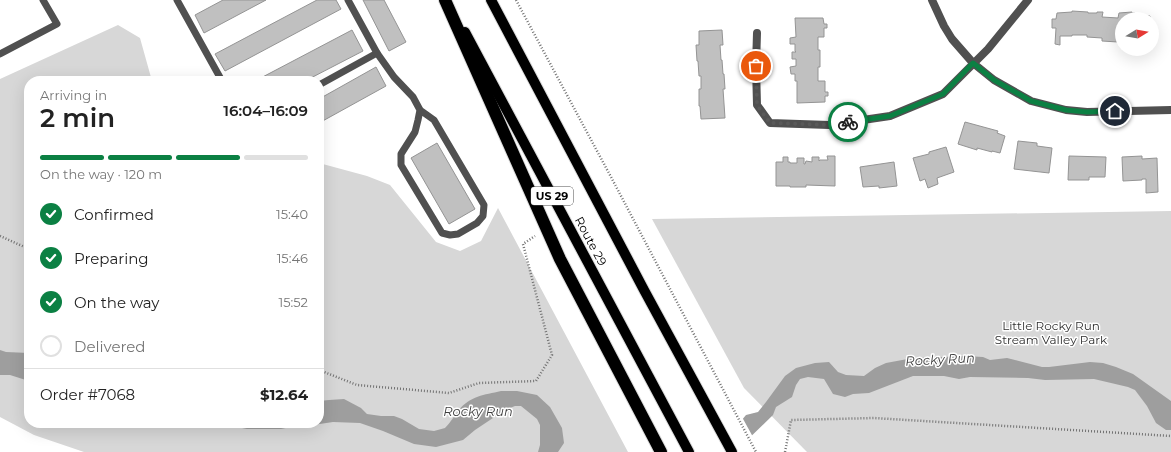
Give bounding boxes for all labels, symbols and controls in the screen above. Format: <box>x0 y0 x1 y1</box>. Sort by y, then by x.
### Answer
north arrow <box>1115 12 1159 56</box>
map controls <box>1115 12 1159 56</box>
pin <box>739 49 773 83</box>
icon: bag <box>745 55 767 77</box>
text: Arriving in <box>40 87 107 103</box>
pin <box>1098 94 1132 128</box>
icon: home <box>1104 100 1126 122</box>
text: 16:04–16:09 <box>223 101 308 120</box>
text: 2 min <box>40 102 115 134</box>
courier <box>828 102 868 142</box>
icon: bike <box>837 111 859 133</box>
text: On the way · 120 m <box>40 166 162 182</box>
road number: US 29 <box>531 187 573 205</box>
icon: check <box>40 203 62 225</box>
text: Confirmed <box>74 205 154 224</box>
text: 15:40 <box>276 206 308 222</box>
street label: Route 29 <box>572 214 610 268</box>
icon: check <box>40 247 62 269</box>
text: Preparing <box>74 249 149 268</box>
text: 15:46 <box>277 250 308 266</box>
icon: check <box>40 291 62 313</box>
text: On the way <box>74 293 159 312</box>
text: 15:52 <box>279 294 308 310</box>
park label: Little Rocky Run Stream Valley Park <box>995 318 1108 347</box>
text: Delivered <box>74 337 146 356</box>
water label: Rocky Run <box>905 349 975 369</box>
text: Order #7068 <box>40 385 135 404</box>
text: $12.64 <box>260 385 308 404</box>
water label: Rocky Run <box>443 403 513 419</box>

